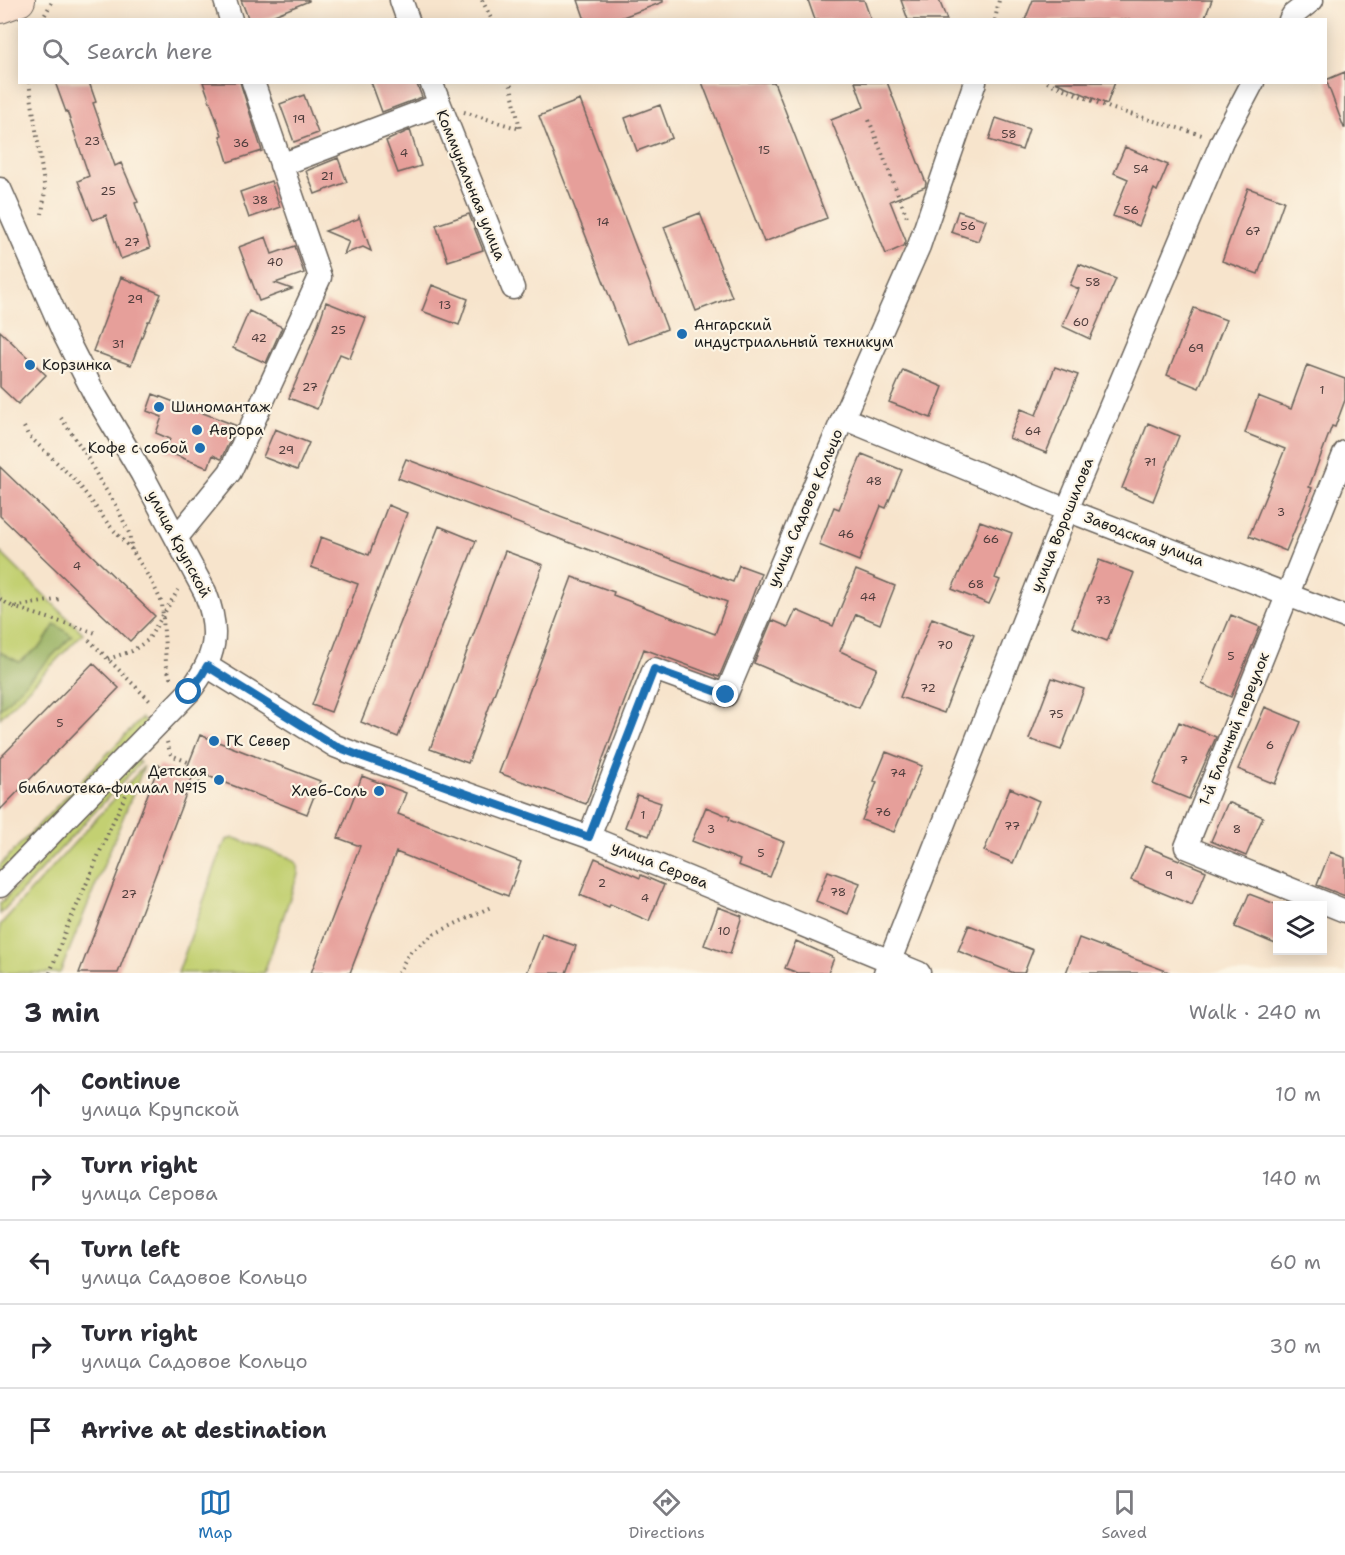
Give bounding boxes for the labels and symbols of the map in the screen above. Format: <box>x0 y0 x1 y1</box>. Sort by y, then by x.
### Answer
street label: Коммунальная улица <box>432 107 511 264</box>
house number: 19 <box>293 111 305 127</box>
house number: 58 <box>1001 126 1017 142</box>
house number: 23 <box>84 133 100 149</box>
house number: 36 <box>233 135 249 151</box>
house number: 15 <box>758 142 770 158</box>
house number: 4 <box>400 145 408 161</box>
house number: 54 <box>1133 161 1149 177</box>
house number: 21 <box>321 168 333 184</box>
house number: 25 <box>100 183 116 199</box>
house number: 38 <box>252 192 268 208</box>
house number: 56 <box>1123 202 1139 218</box>
house number: 14 <box>597 214 609 230</box>
house number: 56 <box>960 218 976 234</box>
house number: 67 <box>1245 223 1261 239</box>
house number: 27 <box>124 234 140 250</box>
house number: 40 <box>267 254 283 270</box>
house number: 58 <box>1085 274 1101 290</box>
house number: 29 <box>127 291 143 307</box>
house number: 13 <box>439 297 451 313</box>
house number: 60 <box>1073 314 1089 330</box>
place label: Ангарский индустриальный техникум <box>694 315 894 352</box>
house number: 25 <box>330 322 346 338</box>
marker: Ангарский индустриальный техникум <box>675 327 689 341</box>
house number: 42 <box>251 330 267 346</box>
house number: 31 <box>112 336 124 352</box>
house number: 69 <box>1188 340 1204 356</box>
place label: Корзинка <box>42 355 112 375</box>
marker: Корзинка <box>23 358 37 372</box>
house number: 27 <box>302 379 318 395</box>
house number: 1 <box>1319 382 1325 398</box>
place label: Шиномантаж <box>171 397 271 417</box>
marker: Шиномантаж <box>152 400 166 414</box>
place label: Аврора <box>209 420 264 440</box>
marker: Аврора <box>190 423 204 437</box>
house number: 64 <box>1025 423 1041 439</box>
street label: улица Садовое Кольцо <box>763 426 847 590</box>
place label: Кофе с собой <box>88 438 188 458</box>
marker: Кофе с собой <box>193 441 207 455</box>
house number: 29 <box>278 442 294 458</box>
street label: улица Ворошилова <box>1026 454 1098 595</box>
house number: 71 <box>1144 454 1156 470</box>
house number: 48 <box>866 473 882 489</box>
street label: улица Крупской <box>142 487 216 601</box>
house number: 3 <box>1277 504 1285 520</box>
street label: Заводская улица <box>1081 507 1208 571</box>
house number: 46 <box>838 526 854 542</box>
house number: 66 <box>983 531 999 547</box>
house number: 4 <box>73 558 81 574</box>
house number: 68 <box>968 576 984 592</box>
house number: 44 <box>860 589 876 605</box>
house number: 73 <box>1095 592 1111 608</box>
house number: 70 <box>937 637 953 653</box>
house number: 5 <box>1227 648 1235 664</box>
street label: 1-й Блочный переулок <box>1194 649 1274 809</box>
route start <box>175 678 201 704</box>
house number: 72 <box>920 680 936 696</box>
route end <box>712 681 738 707</box>
house number: 75 <box>1048 706 1064 722</box>
house number: 5 <box>56 715 64 731</box>
place label: ГК Север <box>226 731 291 751</box>
marker: ГК Север <box>207 734 221 748</box>
house number: 6 <box>1266 737 1274 753</box>
house number: 7 <box>1180 752 1188 768</box>
place label: Детская библиотека-филиал №15 <box>18 761 207 798</box>
house number: 74 <box>890 765 906 781</box>
marker: Детская библиотека-филиал №15 <box>212 773 226 787</box>
place label: Хлеб-Соль <box>291 781 367 801</box>
marker: Хлеб-Соль <box>372 784 386 798</box>
house number: 76 <box>875 804 891 820</box>
house number: 1 <box>640 807 646 823</box>
house number: 77 <box>1004 818 1020 834</box>
house number: 3 <box>707 821 715 837</box>
house number: 8 <box>1233 821 1241 837</box>
street label: улица Серова <box>609 837 712 894</box>
house number: 5 <box>757 845 765 861</box>
house number: 9 <box>1165 867 1173 883</box>
house number: 2 <box>598 875 606 891</box>
house number: 78 <box>830 884 846 900</box>
house number: 27 <box>121 886 137 902</box>
house number: 4 <box>641 890 649 906</box>
house number: 10 <box>717 923 731 939</box>

